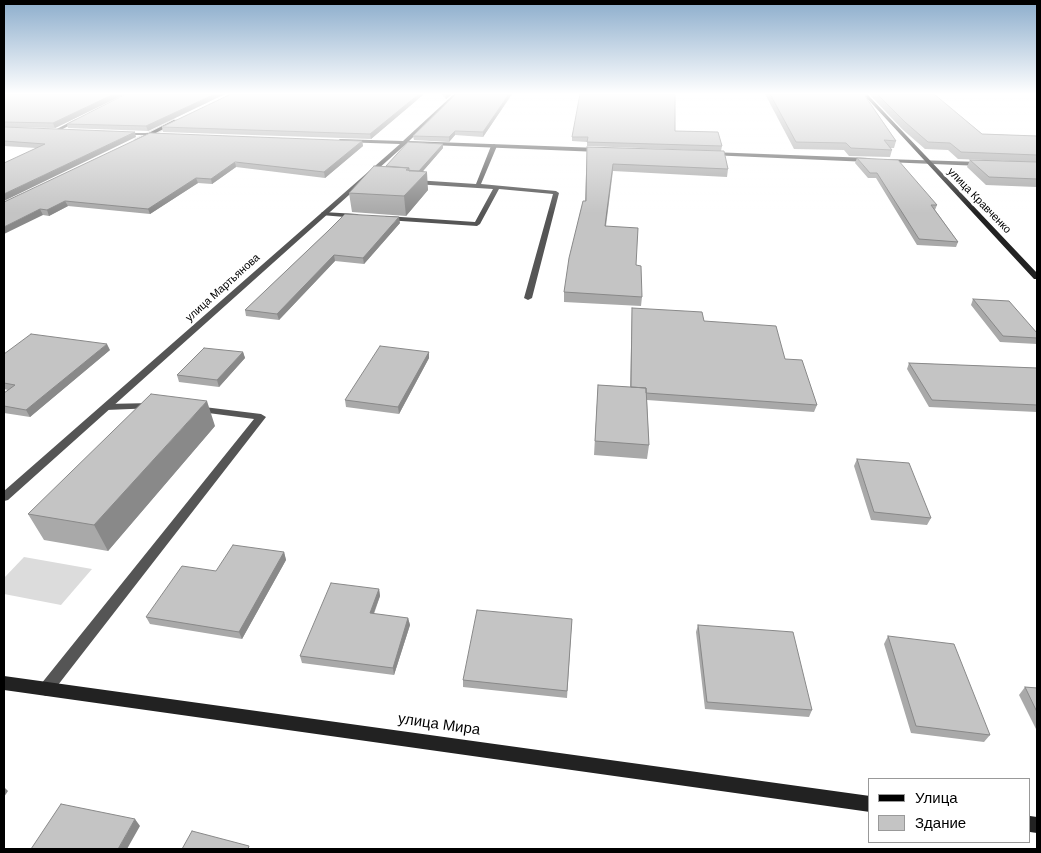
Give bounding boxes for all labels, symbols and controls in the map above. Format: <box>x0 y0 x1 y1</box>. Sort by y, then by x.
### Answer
street label: улица Кравченко <box>944 165 1014 237</box>
street label: улица Мартьянова <box>183 251 263 325</box>
street label: улица Мира <box>397 710 481 740</box>
legend <box>868 778 1031 843</box>
text: Улица <box>915 788 958 808</box>
text: Здание <box>915 813 966 833</box>

